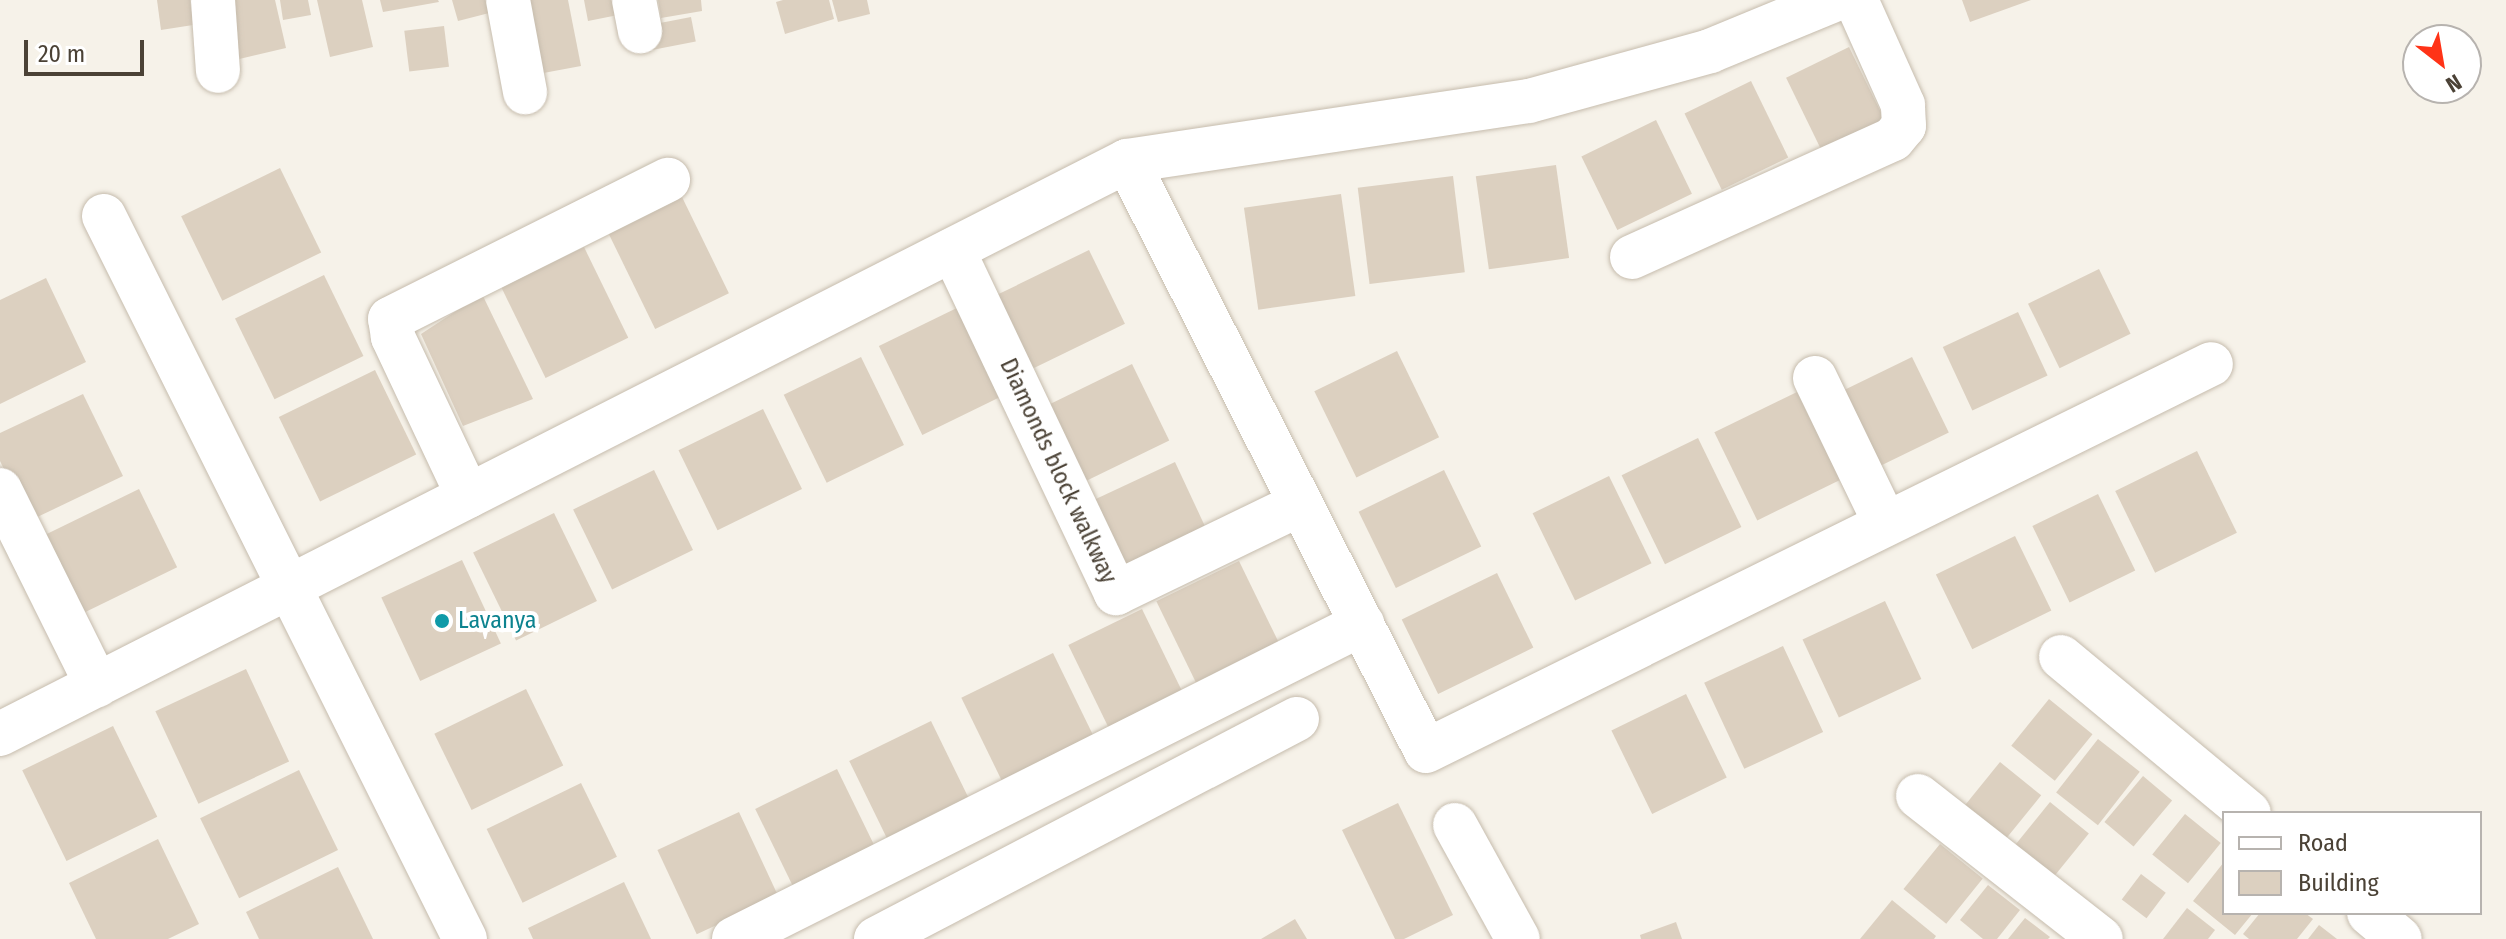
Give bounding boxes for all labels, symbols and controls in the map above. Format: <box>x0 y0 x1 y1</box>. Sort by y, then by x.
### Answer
scale bar <box>28 24 148 74</box>
north arrow <box>2402 24 2482 104</box>
text: 20 m <box>38 40 85 68</box>
text: N <box>2441 68 2466 98</box>
street label: Diamonds block walkway <box>993 354 1123 588</box>
place label: Lavanya <box>458 607 537 635</box>
marker: Lavanya <box>433 612 451 630</box>
legend <box>2222 811 2482 915</box>
text: Road <box>2298 829 2348 857</box>
text: Building <box>2298 869 2379 897</box>

